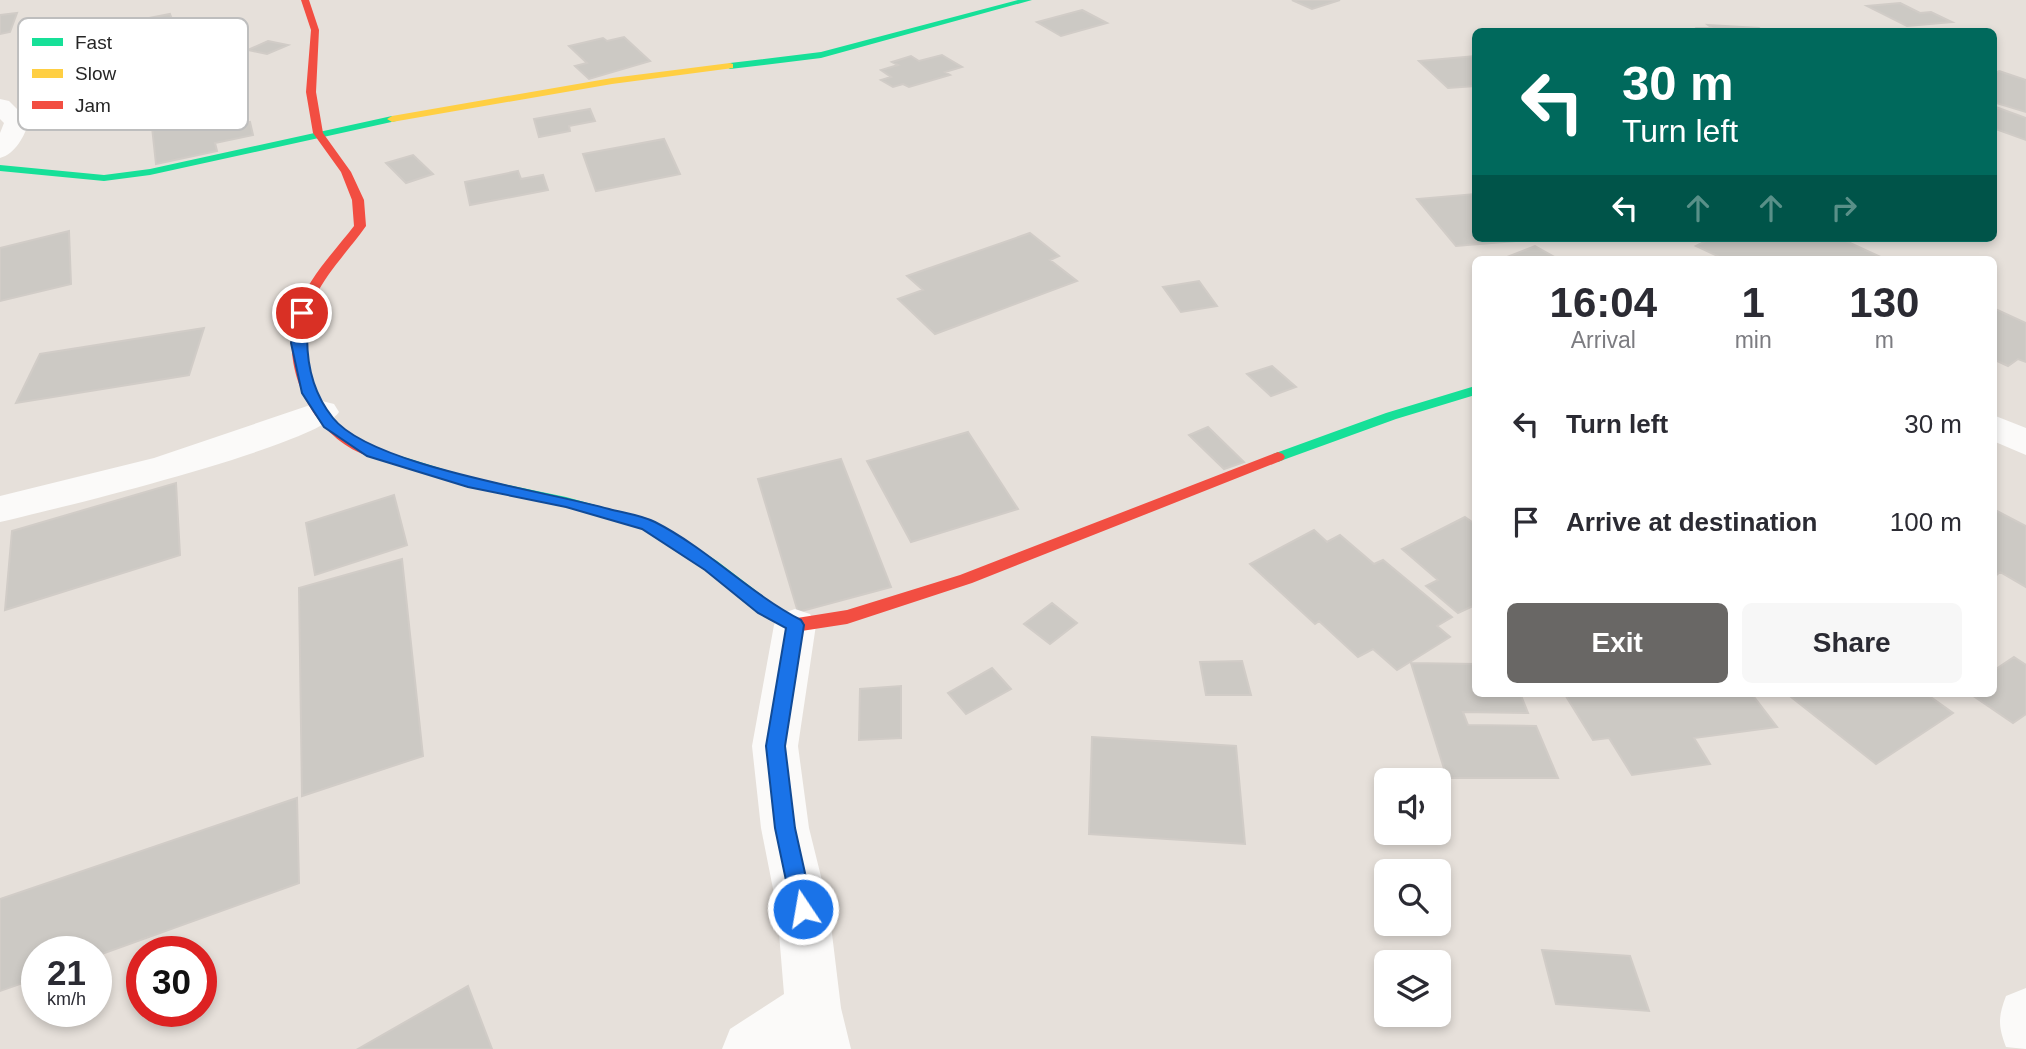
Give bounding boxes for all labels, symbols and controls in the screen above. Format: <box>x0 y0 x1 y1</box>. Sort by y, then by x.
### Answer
legend <box>18 18 248 130</box>
text: Fast <box>75 32 113 53</box>
icon: left <box>1507 56 1598 147</box>
text: 30 m <box>1622 56 1734 110</box>
text: Slow <box>75 63 116 84</box>
text: Jam <box>75 95 111 116</box>
text: Turn left <box>1622 113 1738 149</box>
icon: left <box>1606 189 1644 227</box>
icon: ahead <box>1679 189 1717 227</box>
icon: ahead <box>1752 189 1790 227</box>
icon: right <box>1825 189 1863 227</box>
text: 16:04 <box>1550 279 1657 326</box>
text: 1 <box>1741 279 1765 326</box>
text: 130 <box>1849 279 1919 326</box>
pin <box>272 283 332 343</box>
icon: arrive <box>283 294 321 332</box>
text: Arrival <box>1571 327 1636 353</box>
text: min <box>1735 327 1772 353</box>
text: m <box>1875 327 1894 353</box>
icon: left <box>1507 405 1545 443</box>
text: Turn left <box>1566 409 1668 439</box>
text: 30 m <box>1904 409 1962 439</box>
icon: arrive <box>1507 503 1545 541</box>
text: Arrive at destination <box>1566 507 1817 537</box>
text: 100 m <box>1890 507 1962 537</box>
button: Exit <box>1507 603 1728 683</box>
button: Share <box>1742 603 1962 683</box>
map controls <box>1374 768 1451 1027</box>
button: sound <box>1374 768 1451 845</box>
button: search <box>1374 859 1451 936</box>
position arrow <box>766 872 840 946</box>
speed limit sign: 30 <box>126 936 217 1027</box>
button: layers <box>1374 950 1451 1027</box>
text: 21 <box>47 953 86 992</box>
text: km/h <box>47 989 86 1009</box>

